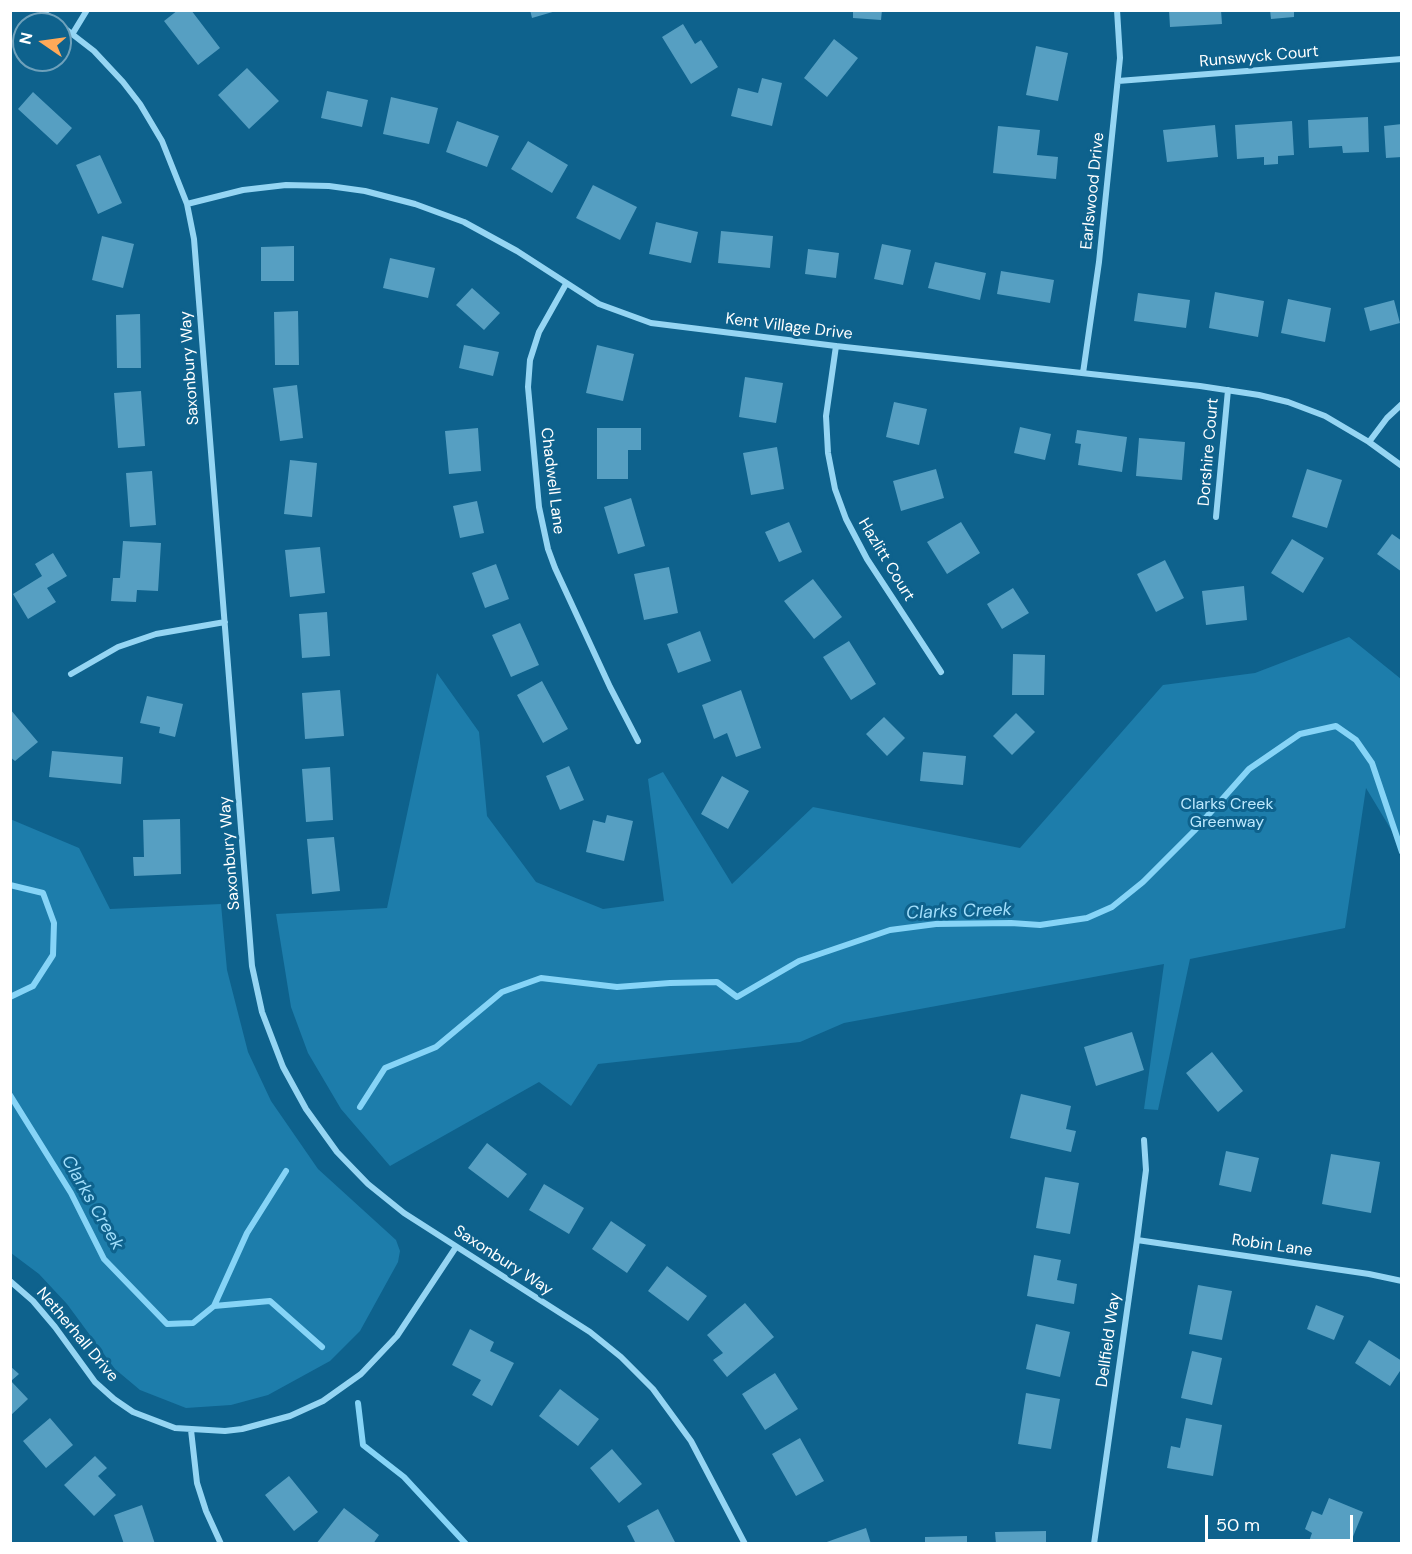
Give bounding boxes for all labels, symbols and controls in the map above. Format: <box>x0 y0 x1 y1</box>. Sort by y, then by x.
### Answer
north arrow <box>12 12 72 72</box>
text: N <box>14 30 37 46</box>
street label: Runswyck Court <box>1199 42 1319 72</box>
street label: Earlswood Drive <box>1077 131 1109 251</box>
street label: Saxonbury Way <box>176 310 204 426</box>
street label: Kent Village Drive <box>724 310 854 344</box>
street label: Dorshire Court <box>1195 397 1223 507</box>
street label: Chadwell Lane <box>536 427 568 535</box>
street label: Hazlitt Court <box>854 515 918 605</box>
street label: Saxonbury Way <box>215 795 245 911</box>
park label: Clarks Creek Greenway <box>1181 795 1273 833</box>
water label: Clarks Creek <box>906 899 1012 925</box>
water label: Clarks Creek <box>56 1152 128 1254</box>
street label: Saxonbury Way <box>450 1222 556 1300</box>
street label: Robin Lane <box>1230 1231 1314 1261</box>
street label: Netherhall Drive <box>32 1284 122 1386</box>
street label: Dellfield Way <box>1093 1292 1125 1388</box>
scale bar <box>1208 1503 1356 1541</box>
text: 50 m <box>1216 1513 1260 1537</box>

